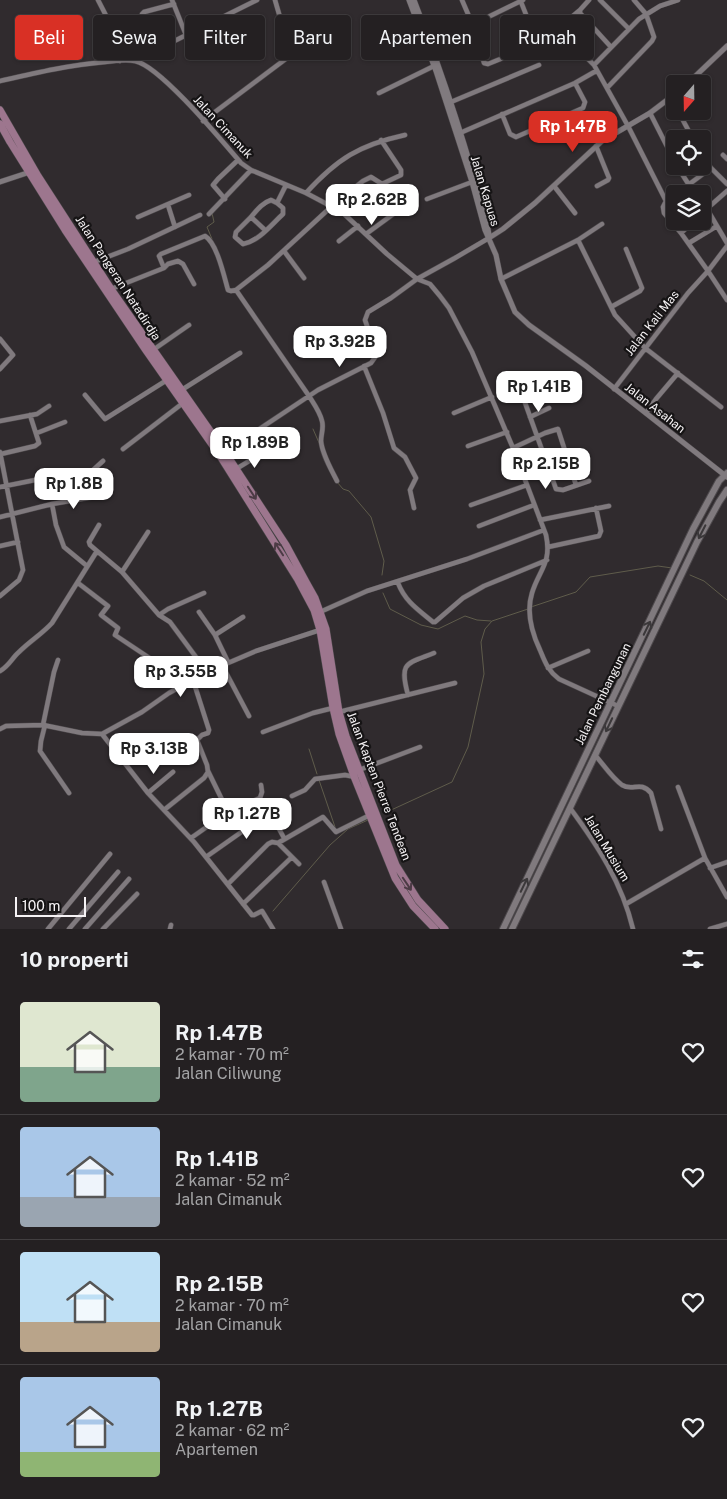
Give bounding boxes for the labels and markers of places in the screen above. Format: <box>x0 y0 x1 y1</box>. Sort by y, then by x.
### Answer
pin: Rp 1.47B <box>521 110 625 153</box>
pin: Rp 2.62B <box>320 184 424 226</box>
pin: Rp 3.92B <box>288 326 392 368</box>
pin: Rp 1.41B <box>487 370 591 413</box>
pin: Rp 1.89B <box>203 426 307 469</box>
pin: Rp 2.15B <box>494 448 598 490</box>
pin: Rp 1.8B <box>28 468 120 510</box>
pin: Rp 3.55B <box>129 656 233 698</box>
pin: Rp 3.13B <box>102 732 206 775</box>
pin: Rp 1.27B <box>195 798 299 840</box>

